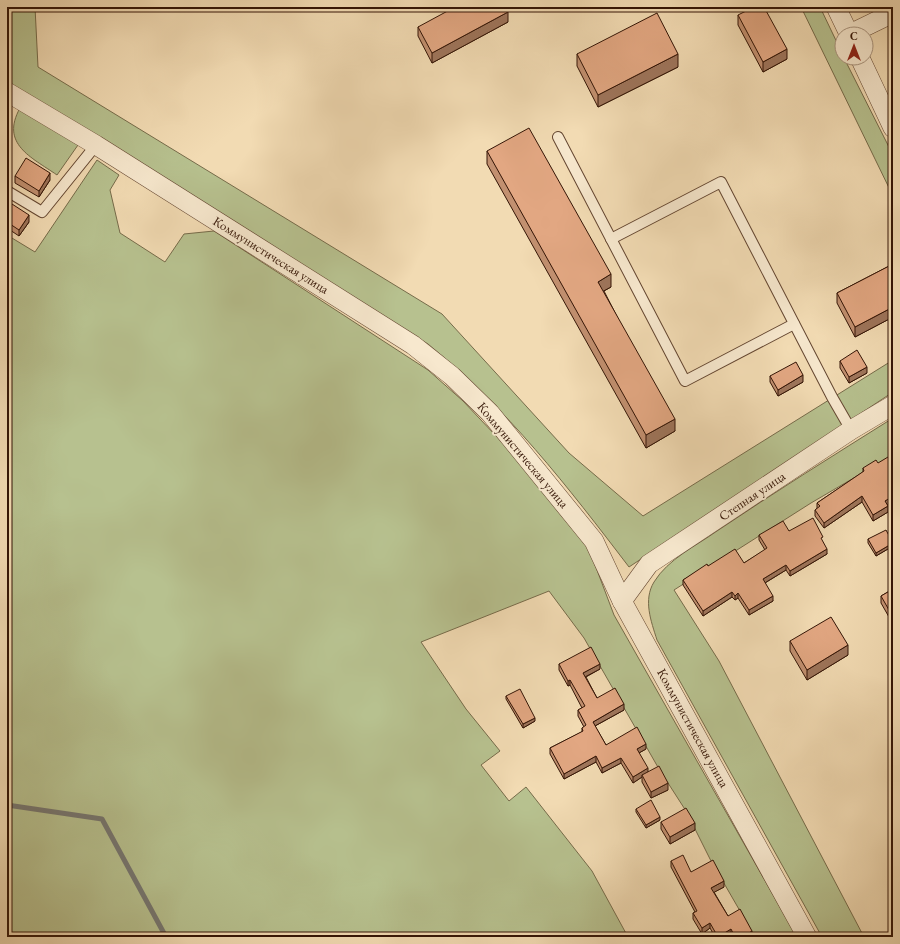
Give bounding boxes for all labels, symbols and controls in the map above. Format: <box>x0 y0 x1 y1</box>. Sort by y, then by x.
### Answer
north arrow <box>834 26 874 66</box>
text: С <box>850 29 858 43</box>
street label: Коммунистическая улица <box>210 212 333 298</box>
street label: Коммунистическая улица <box>474 398 573 512</box>
street label: Степная улица <box>715 467 789 525</box>
street label: Коммунистическая улица <box>653 665 733 791</box>

